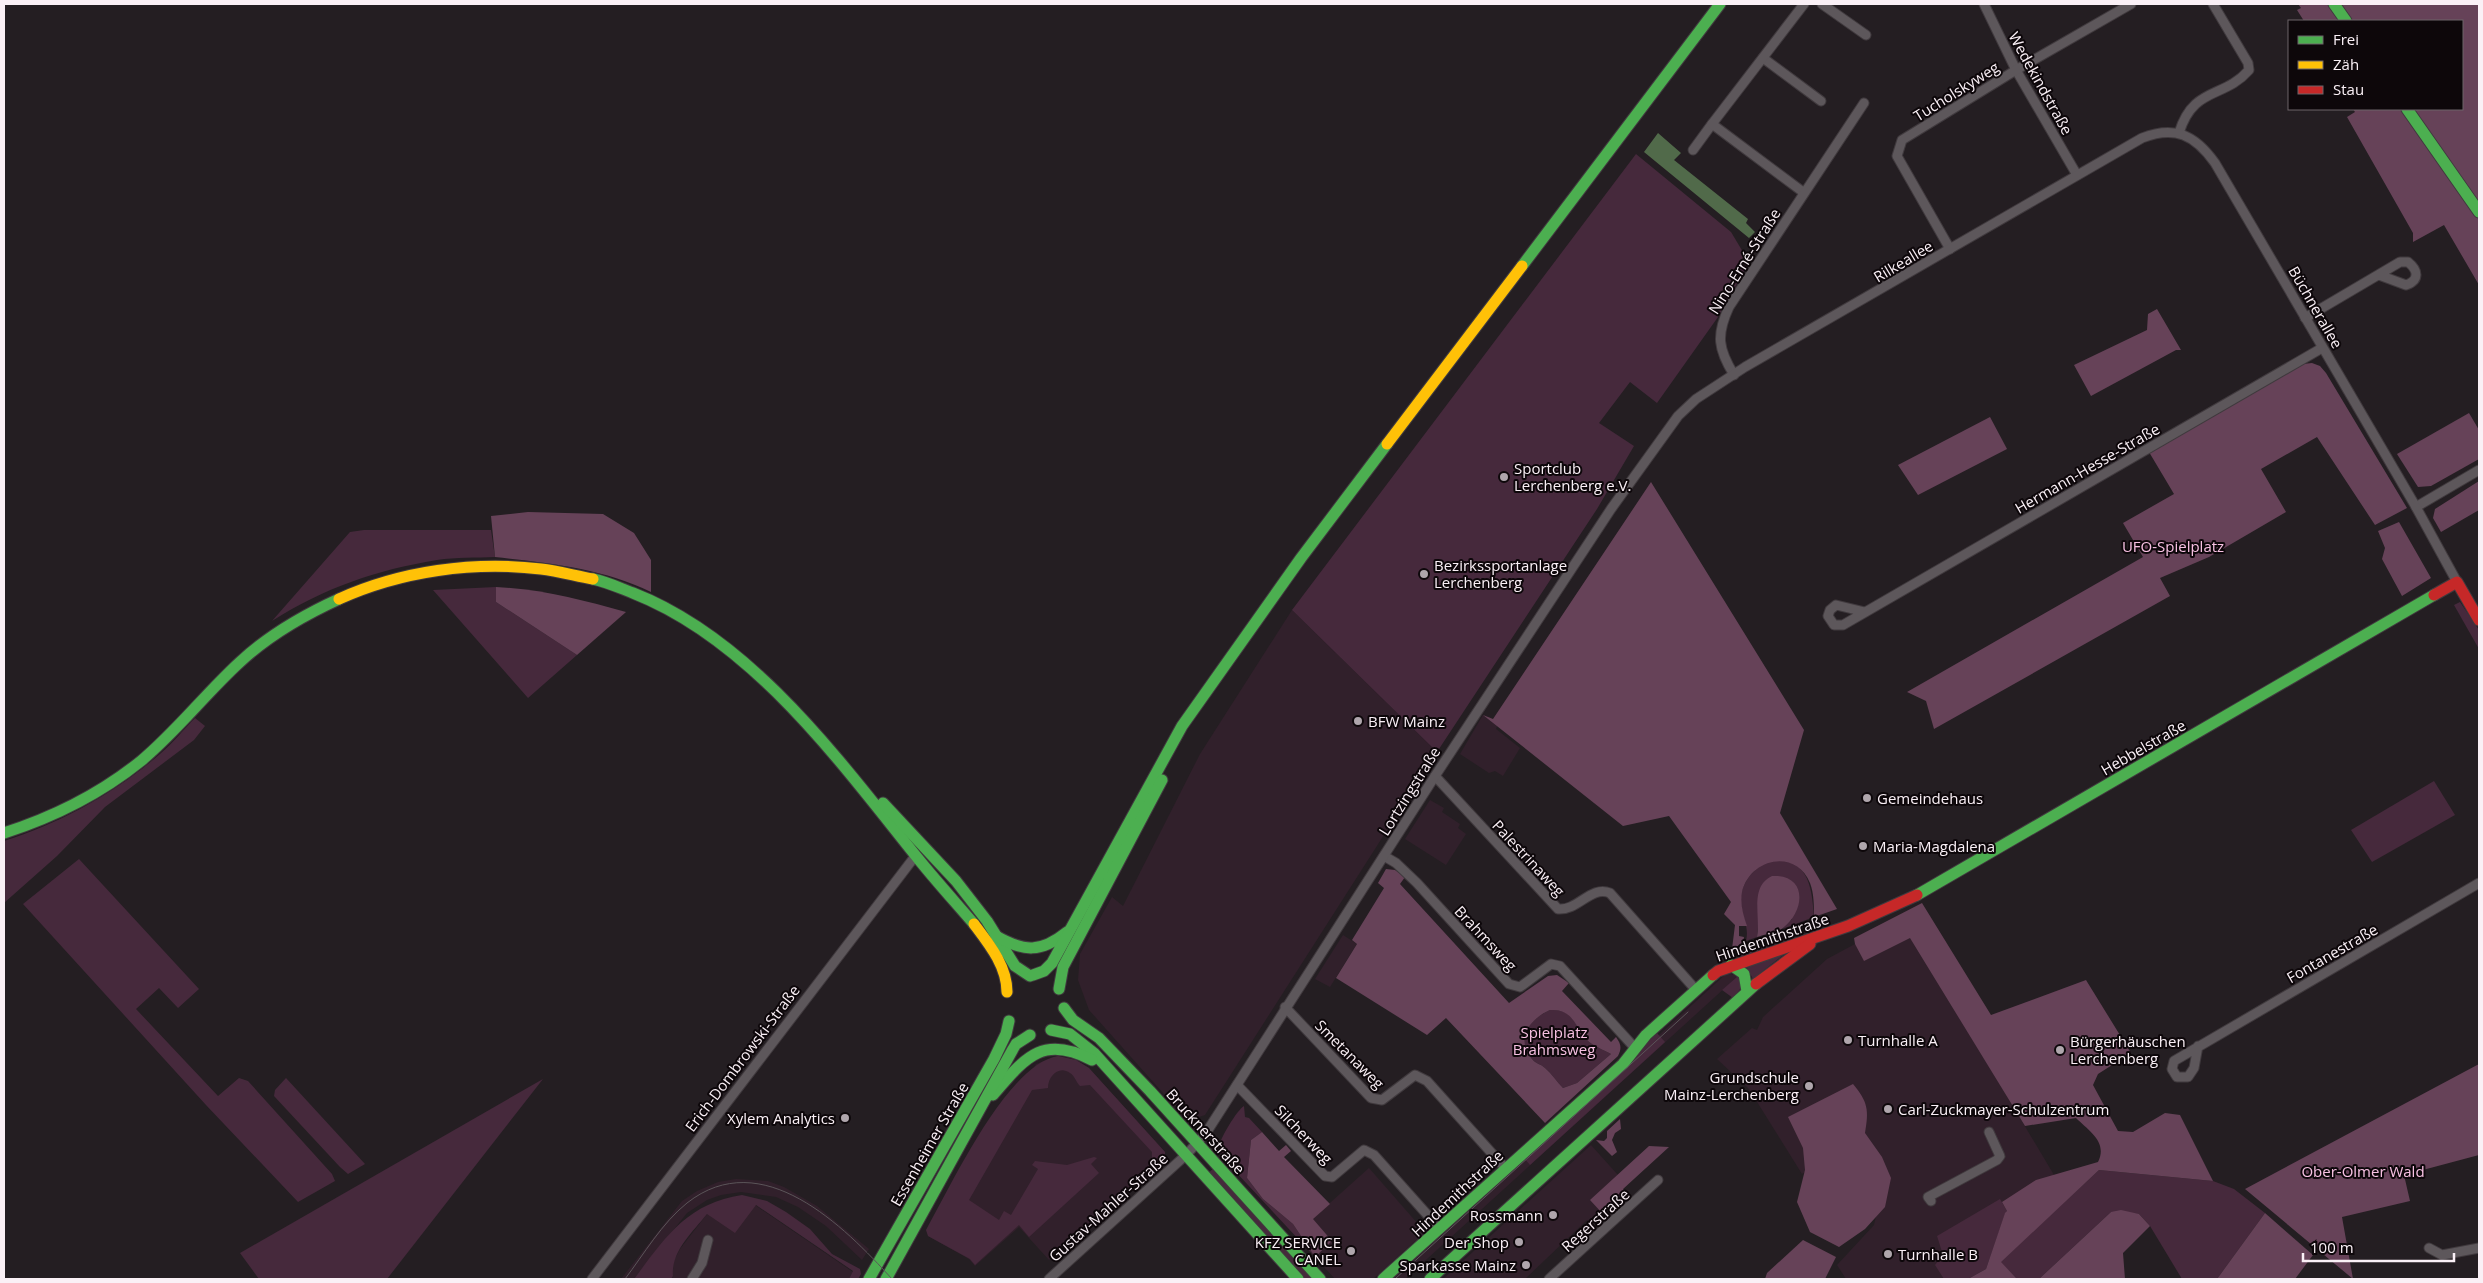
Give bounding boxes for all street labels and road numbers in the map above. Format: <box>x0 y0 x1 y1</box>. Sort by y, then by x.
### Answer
street label: Wedekindstraße <box>2004 28 2078 138</box>
street label: Tucholskyweg <box>1909 57 2003 125</box>
street label: Nino-Erné-Straße <box>1704 204 1784 318</box>
street label: Rilkeallee <box>1870 235 1936 287</box>
street label: Büchnerallee <box>2284 262 2348 352</box>
street label: Hermann-Hesse-Straße <box>2011 418 2163 518</box>
street label: Hebbelstraße <box>2097 715 2189 779</box>
street label: Lortzingstraße <box>1374 743 1444 839</box>
street label: Palestrinaweg <box>1488 815 1570 901</box>
street label: Brahmsweg <box>1451 901 1521 975</box>
street label: Hindemithstraße <box>1713 908 1831 966</box>
street label: Fontanestraße <box>2283 919 2381 987</box>
street label: Erich-Dombrowski-Straße <box>680 981 804 1135</box>
street label: Smetanaweg <box>1311 1015 1389 1093</box>
street label: Essenheimer Straße <box>885 1078 973 1210</box>
street label: Brucknerstraße <box>1162 1084 1250 1178</box>
street label: Silcherweg <box>1271 1100 1337 1168</box>
street label: Hindemithstraße <box>1407 1145 1507 1241</box>
street label: Gustav-Mahler-Straße <box>1044 1148 1172 1266</box>
street label: Regerstraße <box>1557 1184 1633 1256</box>

